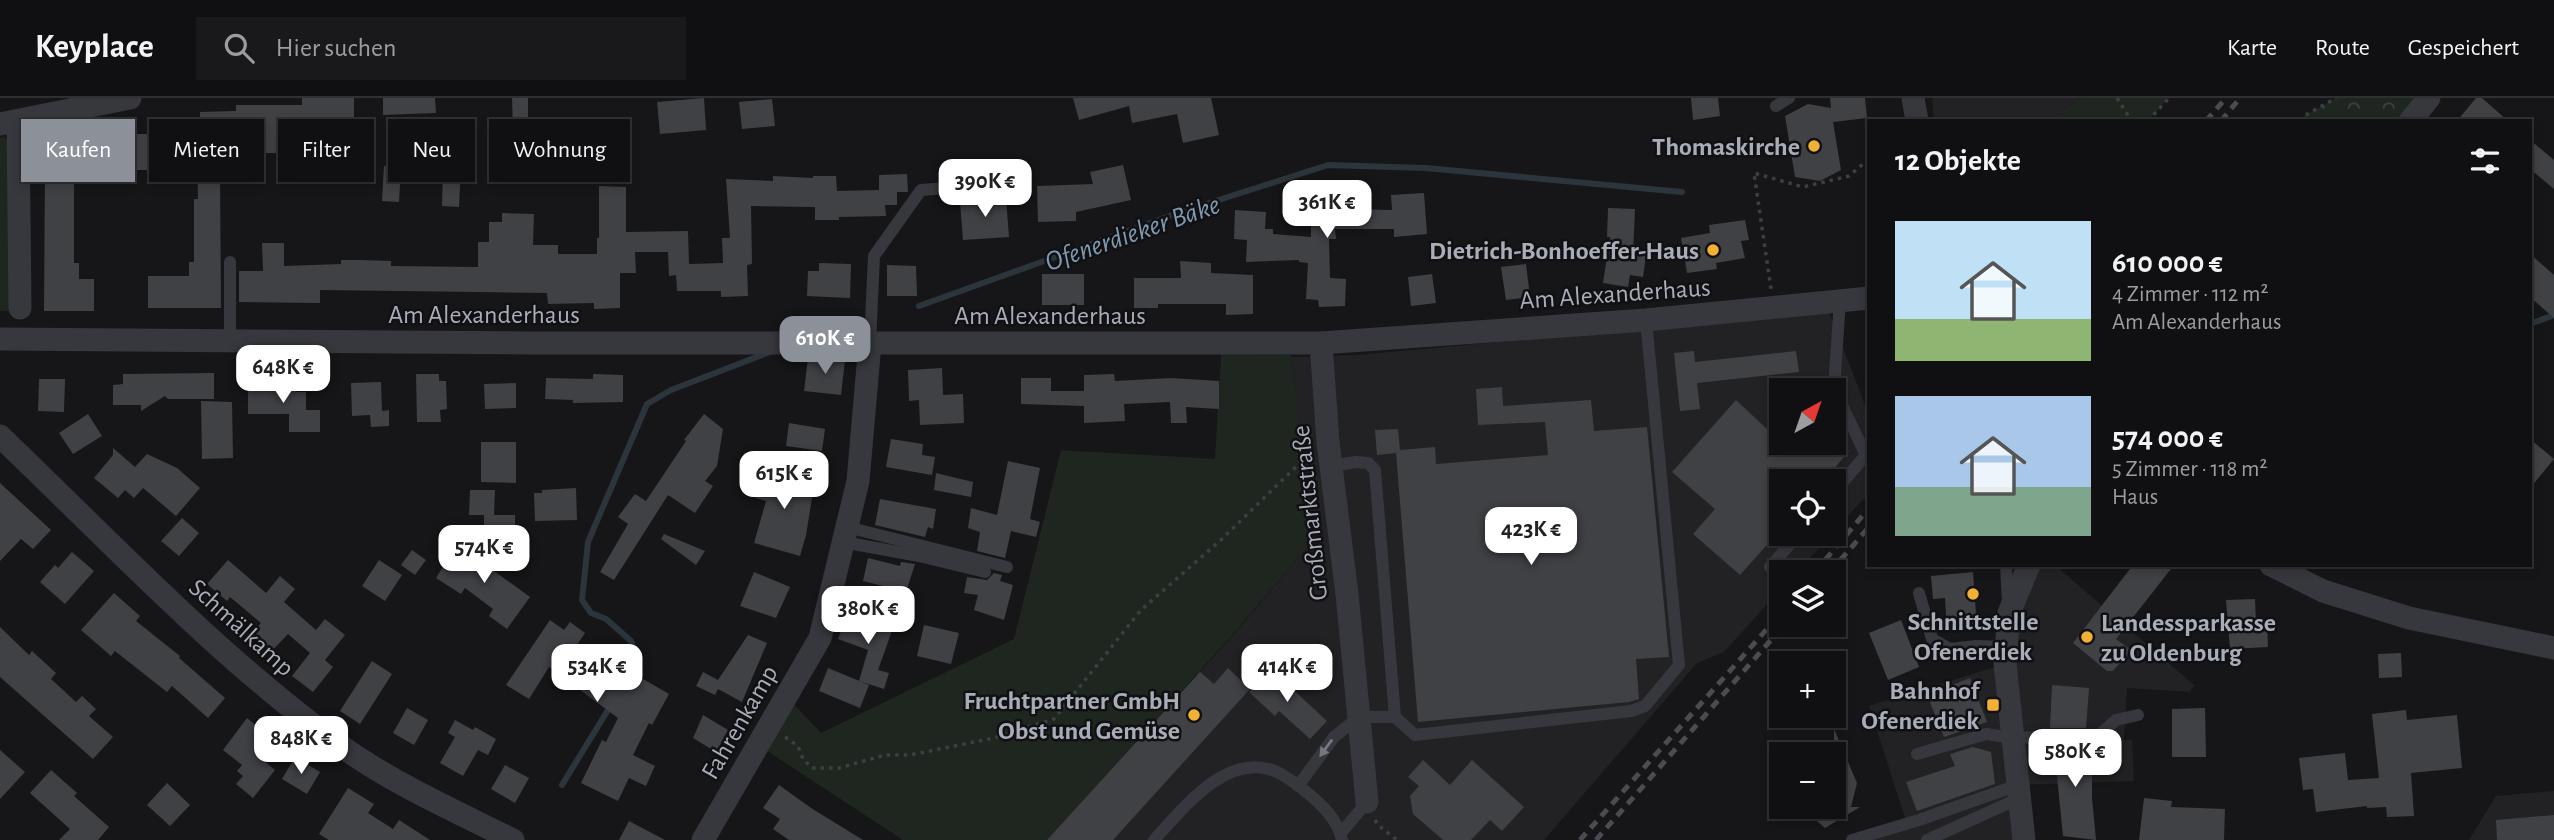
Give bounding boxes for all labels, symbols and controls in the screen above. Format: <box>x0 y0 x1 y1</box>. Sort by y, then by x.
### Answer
search box <box>196 17 686 80</box>
icon: search <box>220 29 258 67</box>
text: Keyplace <box>35 31 154 64</box>
text: Hier suchen <box>276 35 396 61</box>
text: Karte <box>2227 36 2277 60</box>
text: Route <box>2315 36 2370 60</box>
text: Gespeichert <box>2408 36 2519 60</box>
chip: Kaufen <box>21 119 135 182</box>
chip: Mieten <box>149 119 264 182</box>
chip: Filter <box>278 119 374 182</box>
chip: Neu <box>388 119 475 182</box>
chip: Wohnung <box>489 119 630 182</box>
place label: Thomaskirche <box>1652 134 1800 160</box>
marker: Thomaskirche <box>1806 138 1822 154</box>
icon: filters <box>2466 142 2504 180</box>
text: 12 Objekte <box>1895 146 2021 176</box>
pin: 390K € <box>928 159 1042 219</box>
text: 390K € <box>955 170 1015 193</box>
pin: 361K € <box>1270 180 1384 240</box>
water label: Ofenerdieker Bäke <box>1042 191 1224 277</box>
text: 361K € <box>1299 191 1355 214</box>
place label: Dietrich-Bonhoeffer-Haus <box>1429 238 1699 264</box>
marker: Dietrich-Bonhoeffer-Haus <box>1705 242 1721 258</box>
text: 610 000 € <box>2112 248 2223 278</box>
icon: home <box>1951 249 2035 333</box>
street label: Am Alexanderhaus <box>1519 274 1712 314</box>
text: 4 Zimmer · 112 m² <box>2112 283 2269 306</box>
street label: Am Alexanderhaus <box>388 302 580 328</box>
street label: Am Alexanderhaus <box>954 303 1146 329</box>
text: Am Alexanderhaus <box>2112 311 2281 334</box>
pin: 610K € <box>768 316 882 376</box>
text: 610K € <box>795 327 855 350</box>
pin: 648K € <box>226 345 340 405</box>
text: 648K € <box>252 356 314 379</box>
north arrow <box>1769 378 1846 455</box>
map controls <box>1769 378 1846 819</box>
text: 574 000 € <box>2112 423 2223 453</box>
street label: Großmarktstraße <box>1288 424 1332 602</box>
icon: home <box>1951 424 2035 508</box>
pin: 615K € <box>727 452 841 511</box>
text: 5 Zimmer · 118 m² <box>2112 458 2268 481</box>
text: 615K € <box>756 462 812 485</box>
button: locate <box>1769 469 1846 546</box>
text: Haus <box>2112 486 2158 509</box>
pin: 423K € <box>1474 508 1588 567</box>
text: 423K € <box>1501 518 1561 541</box>
pin: 574K € <box>427 526 541 585</box>
text: 574K € <box>454 536 514 559</box>
button: layers <box>1769 560 1846 637</box>
street label: Schmälkamp <box>184 574 299 681</box>
marker: Schnittstelle Ofenerdiek <box>1965 586 1981 602</box>
pin: 380K € <box>811 587 925 646</box>
text: 380K € <box>838 597 898 620</box>
place label: Schnittstelle Ofenerdiek <box>1908 609 2038 665</box>
place label: Landessparkasse zu Oldenburg <box>2101 610 2276 666</box>
marker: Landessparkasse zu Oldenburg <box>2079 629 2095 645</box>
pin: 534K € <box>540 644 654 704</box>
pin: 414K € <box>1230 644 1344 704</box>
button: + <box>1769 651 1846 728</box>
text: 534K € <box>567 655 627 678</box>
text: 414K € <box>1257 655 1317 678</box>
street label: Fahrenkamp <box>697 661 783 784</box>
place label: Bahnhof Ofenerdiek <box>1861 678 1981 734</box>
place label: Fruchtpartner GmbH Obst und Gemüse <box>964 688 1180 744</box>
marker: Bahnhof Ofenerdiek <box>1985 697 2001 713</box>
marker: Fruchtpartner GmbH Obst und Gemüse <box>1186 707 1202 723</box>
pin: 848K € <box>244 716 358 776</box>
text: 848K € <box>270 727 332 750</box>
pin: 580K € <box>2018 730 2132 789</box>
one-way arrow <box>1319 739 1333 757</box>
text: 580K € <box>2045 740 2105 763</box>
button: − <box>1769 742 1846 819</box>

